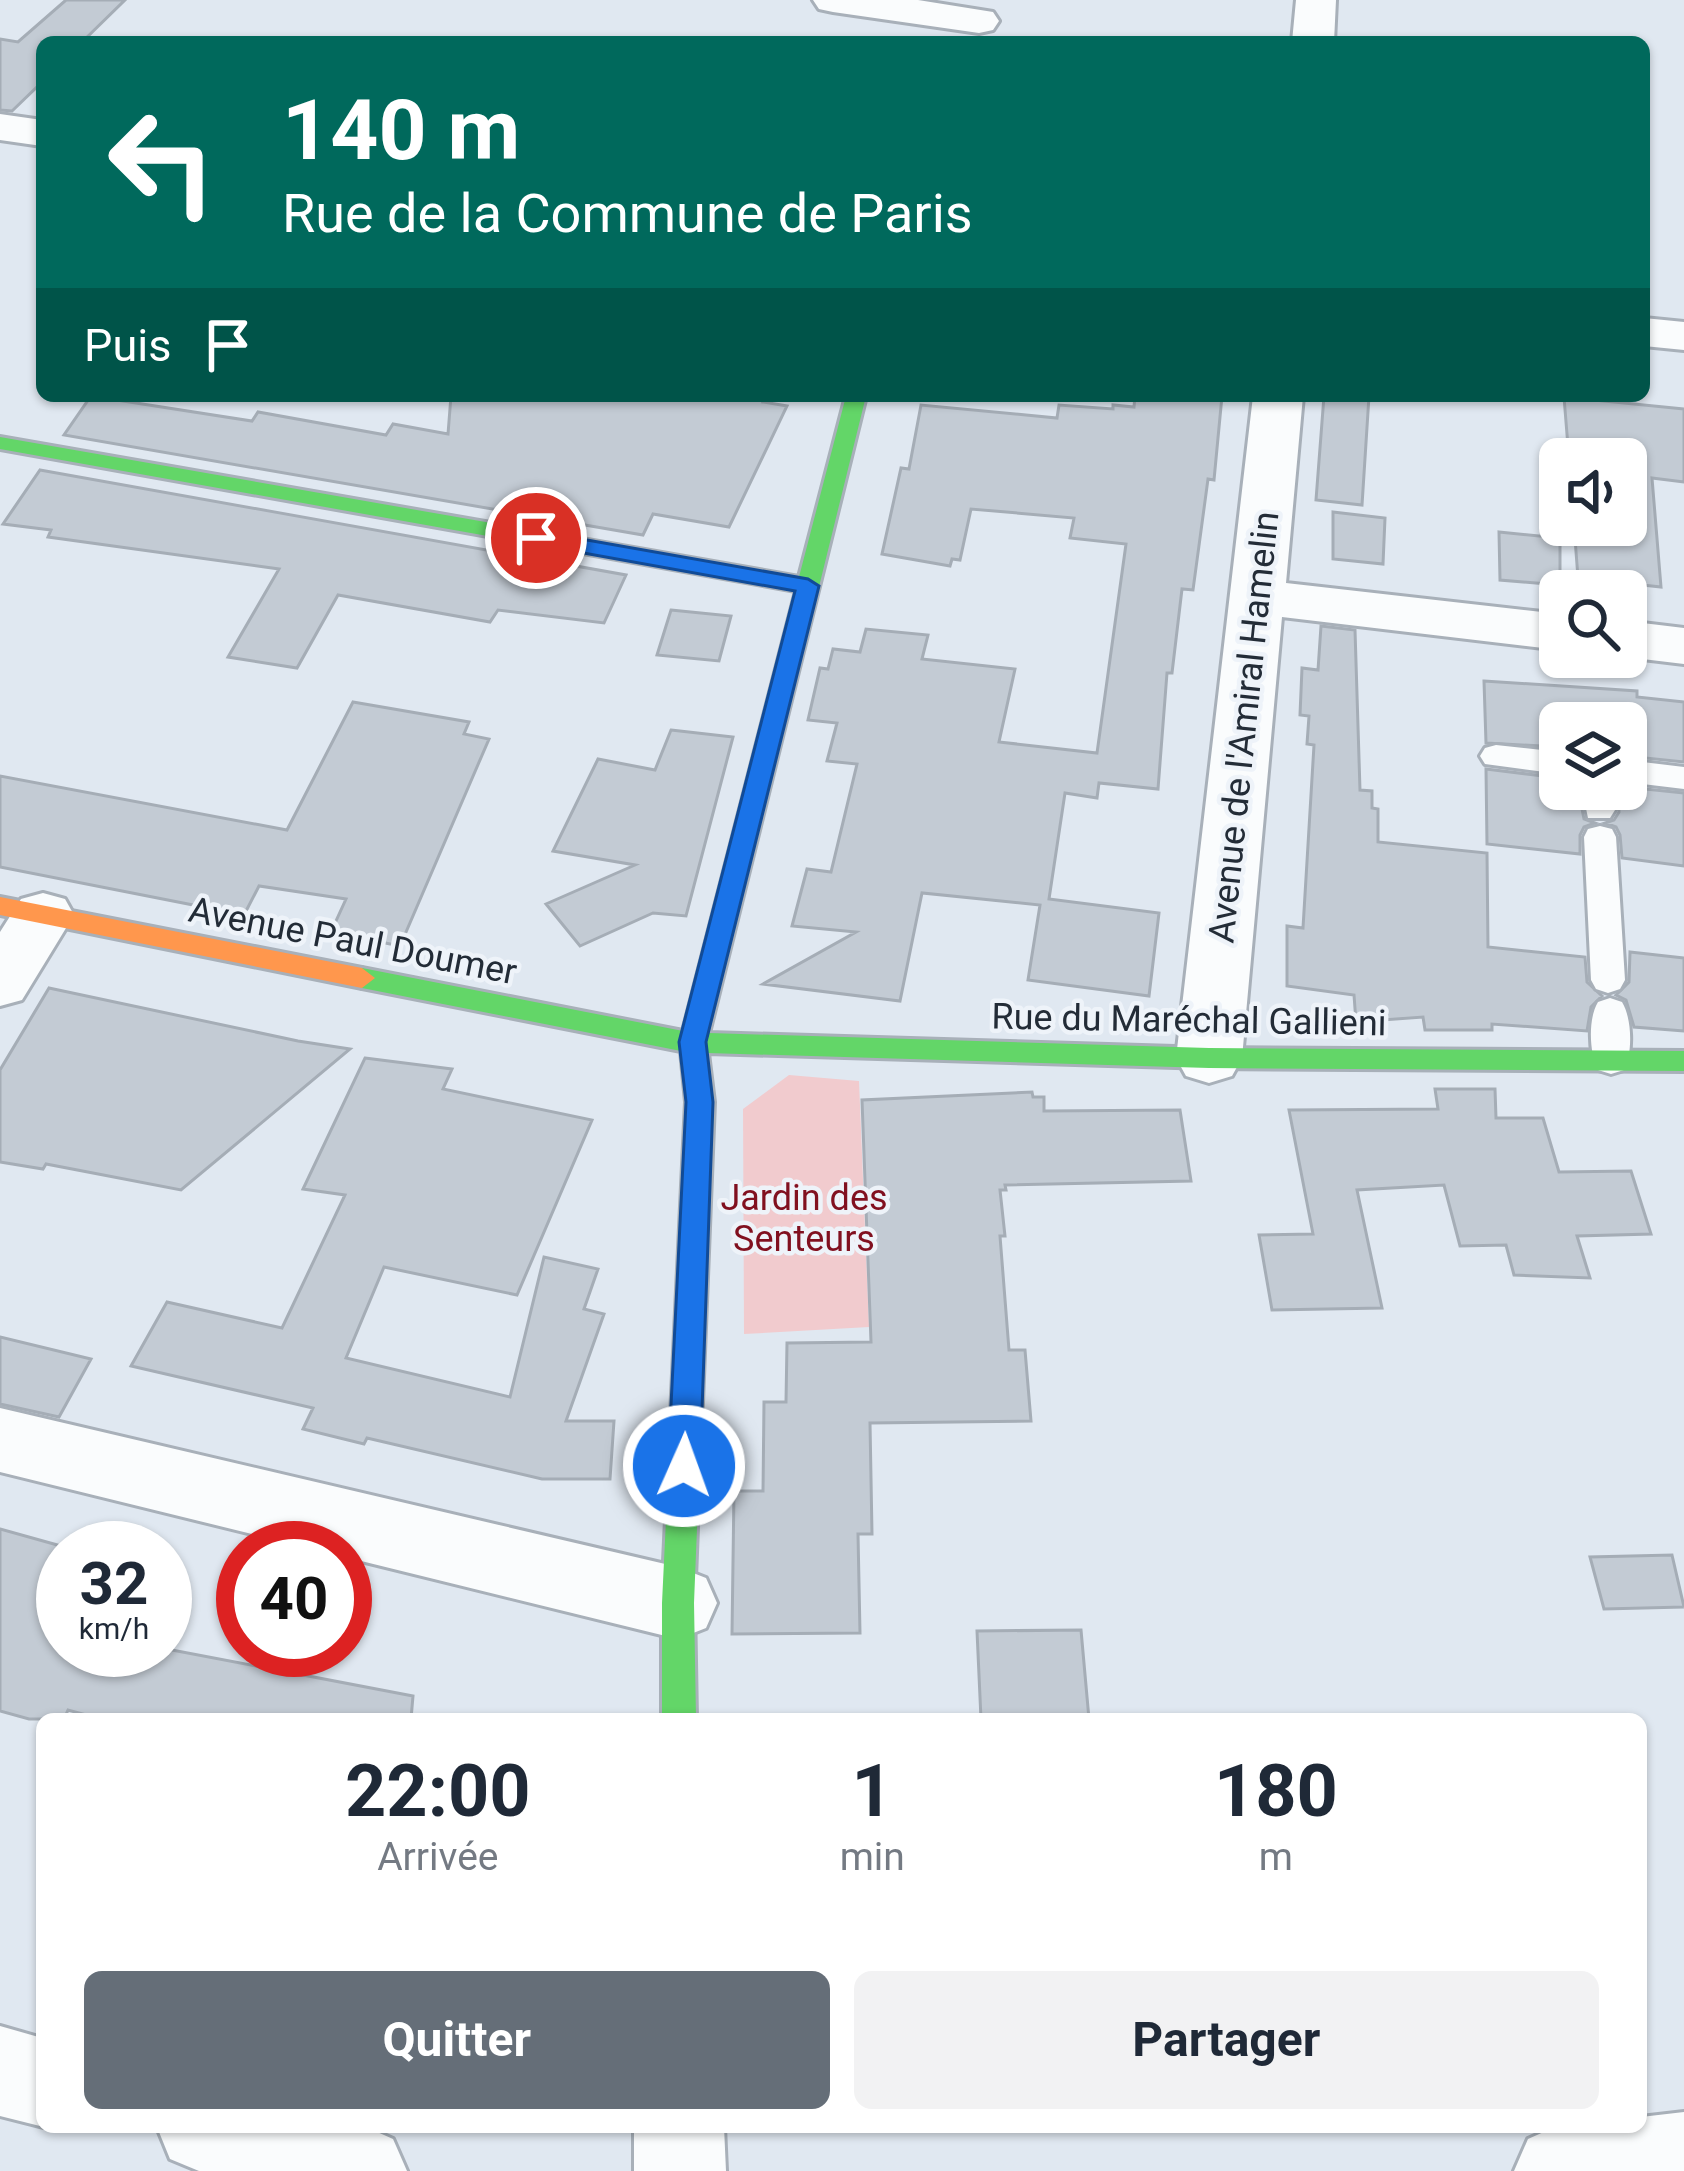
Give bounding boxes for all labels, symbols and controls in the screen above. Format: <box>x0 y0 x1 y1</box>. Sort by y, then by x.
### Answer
text: 140 m <box>282 81 520 180</box>
icon: left <box>84 84 240 240</box>
text: Rue de la Commune de Paris <box>282 182 973 245</box>
icon: arrive <box>195 312 261 378</box>
text: Puis <box>84 319 171 372</box>
map controls <box>1539 438 1647 810</box>
button: sound <box>1539 438 1647 546</box>
pin <box>485 487 587 589</box>
icon: arrive <box>503 505 569 571</box>
street label: Avenue de l'Amiral Hamelin <box>1200 509 1288 945</box>
button: search <box>1539 570 1647 678</box>
button: layers <box>1539 702 1647 810</box>
street label: Avenue Paul Doumer <box>185 889 520 993</box>
street label: Rue du Maréchal Gallieni <box>991 996 1387 1044</box>
park label: Jardin des Senteurs <box>720 1177 888 1260</box>
position arrow <box>621 1403 747 1529</box>
speed limit sign: 40 <box>216 1521 372 1677</box>
text: 32 <box>80 1548 148 1619</box>
text: km/h <box>79 1611 149 1646</box>
text: 22:00 <box>345 1749 531 1834</box>
text: 1 <box>852 1749 893 1834</box>
text: 180 <box>1214 1749 1338 1834</box>
text: Arrivée <box>377 1834 499 1880</box>
text: min <box>840 1834 905 1880</box>
text: m <box>1259 1834 1293 1880</box>
button: Quitter <box>84 1971 830 2109</box>
button: Partager <box>854 1971 1599 2109</box>

